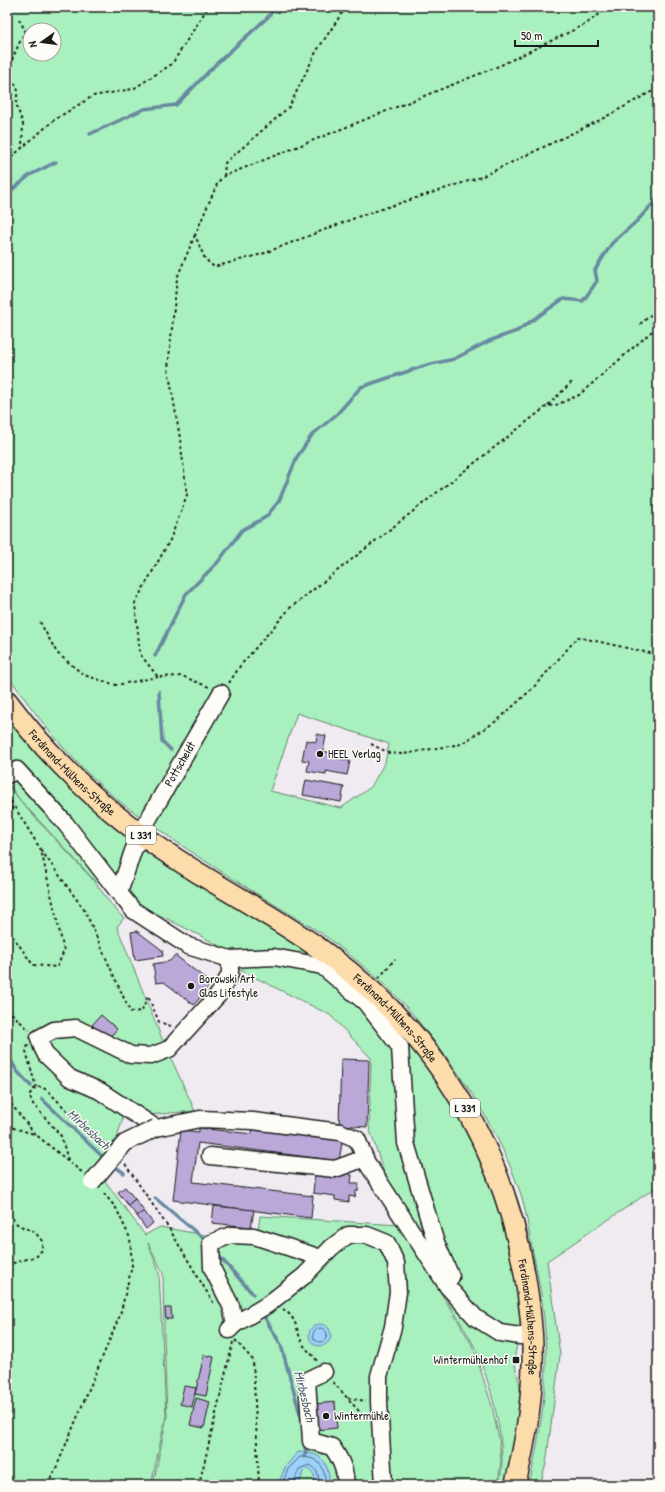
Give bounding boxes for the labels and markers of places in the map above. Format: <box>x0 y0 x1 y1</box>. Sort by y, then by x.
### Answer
place label: HEEL Verlag <box>328 745 381 762</box>
marker: HEEL Verlag <box>315 749 325 759</box>
place label: Borowski Art Glas Lifestyle <box>199 970 258 1001</box>
marker: Borowski Art Glas Lifestyle <box>186 981 196 991</box>
place label: Wintermühlenhof <box>433 1351 509 1368</box>
marker: Wintermühlenhof <box>511 1355 521 1365</box>
place label: Wintermühle <box>334 1407 389 1424</box>
marker: Wintermühle <box>321 1411 331 1421</box>

